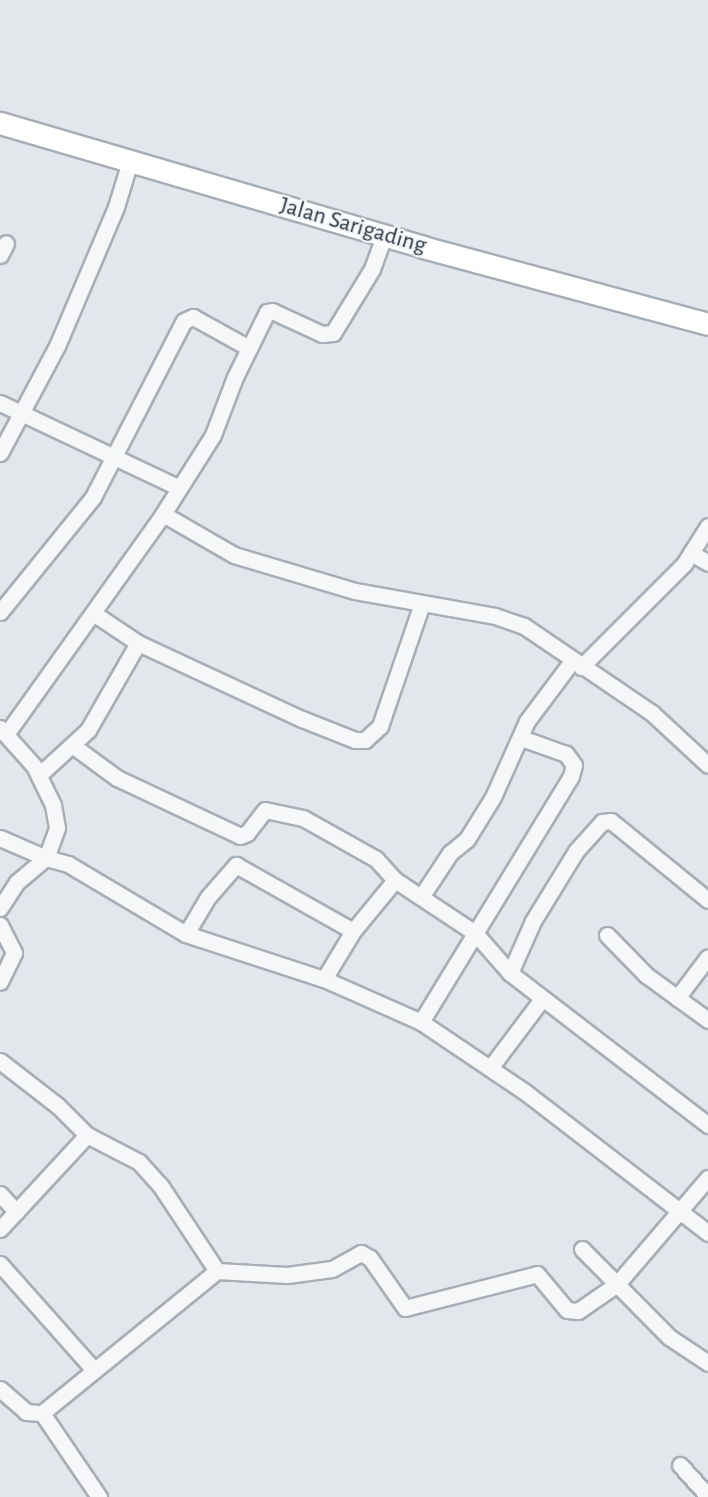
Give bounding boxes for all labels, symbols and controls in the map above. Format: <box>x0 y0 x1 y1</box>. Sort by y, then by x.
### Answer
street label: Jalan Sarigading <box>276 191 430 261</box>

